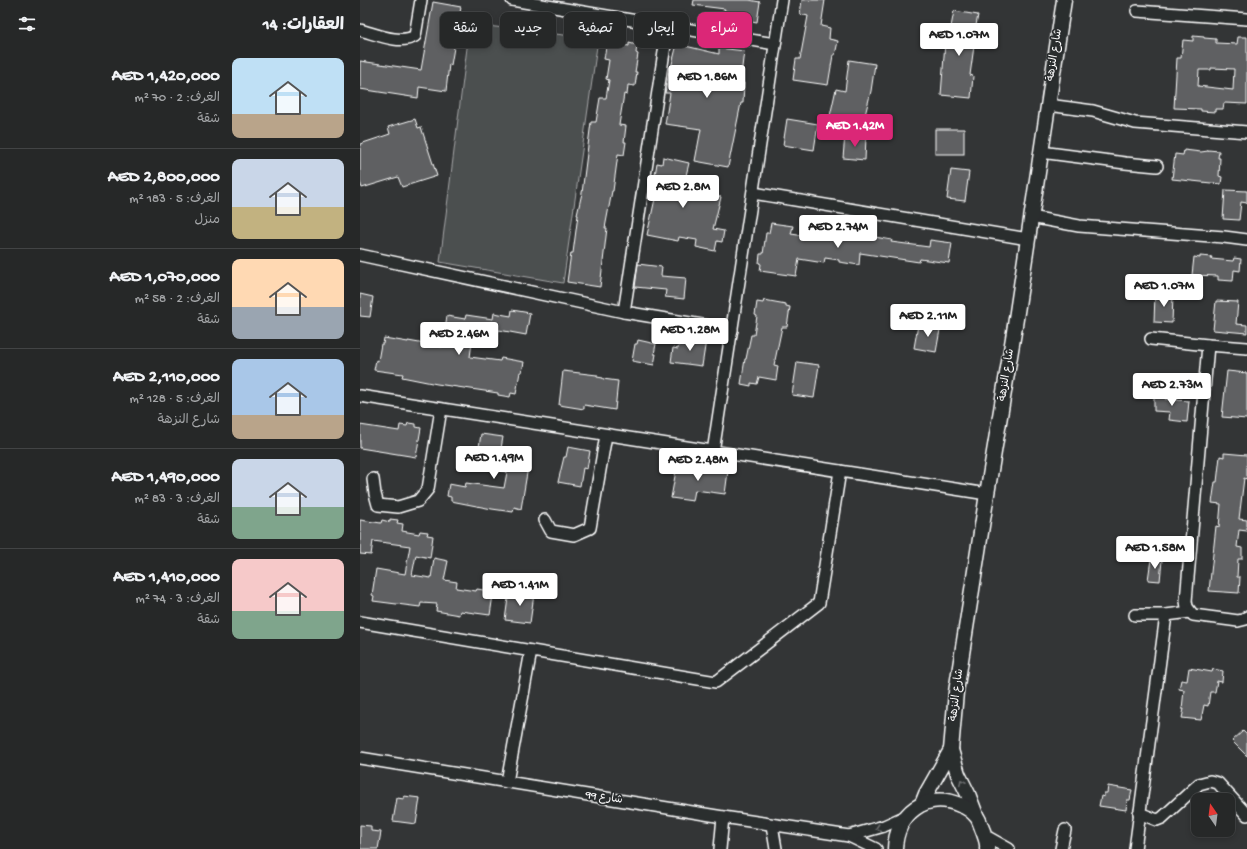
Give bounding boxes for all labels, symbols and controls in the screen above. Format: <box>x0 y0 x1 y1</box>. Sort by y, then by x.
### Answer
chip: شقة <box>440 12 492 48</box>
chip: جديد <box>500 12 556 48</box>
chip: تصفية <box>564 12 626 48</box>
chip: إيجار <box>634 12 689 48</box>
chip: شراء <box>697 12 752 48</box>
icon: filters <box>16 13 38 35</box>
text: العقارات: 14 <box>263 16 344 36</box>
pin: AED 1.07M <box>913 23 1005 57</box>
text: AED 1.07M <box>929 28 989 43</box>
street label: شارع النزهة <box>1044 28 1066 82</box>
pin: AED 1.86M <box>661 65 753 99</box>
text: AED 1,420,000 <box>112 67 220 87</box>
text: AED 1.86M <box>677 70 737 85</box>
icon: home <box>264 74 312 122</box>
text: الغرف: 2 · 70 m² <box>135 91 220 106</box>
text: شقة <box>197 112 220 127</box>
pin: AED 1.42M <box>809 114 901 148</box>
text: AED 1.42M <box>826 119 884 134</box>
text: AED 2,800,000 <box>108 168 220 188</box>
icon: home <box>264 175 312 223</box>
pin: AED 2.8M <box>642 175 724 209</box>
text: AED 2.8M <box>656 180 710 195</box>
text: الغرف: 5 · 183 m² <box>129 192 220 207</box>
text: منزل <box>194 213 220 228</box>
pin: AED 2.74M <box>792 215 884 249</box>
text: AED 2.74M <box>808 220 868 235</box>
text: AED 1,070,000 <box>110 268 220 288</box>
pin: AED 1.07M <box>1118 274 1210 308</box>
icon: home <box>264 275 312 323</box>
text: AED 1.07M <box>1134 279 1194 294</box>
text: الغرف: 2 · 58 m² <box>135 292 220 307</box>
pin: AED 2.11M <box>882 304 974 338</box>
text: AED 2.11M <box>899 309 957 324</box>
text: شقة <box>197 313 220 328</box>
pin: AED 1.28M <box>644 318 736 352</box>
pin: AED 2.46M <box>413 322 505 356</box>
text: AED 1.28M <box>660 323 720 338</box>
text: AED 2.46M <box>429 327 489 342</box>
street label: شارع النزهة <box>996 348 1018 402</box>
text: AED 2,110,000 <box>113 368 220 388</box>
pin: AED 2.73M <box>1126 373 1218 407</box>
icon: home <box>264 375 312 423</box>
text: AED 2.73M <box>1142 378 1202 393</box>
text: الغرف: 5 · 128 m² <box>130 392 220 407</box>
text: شارع النزهة <box>157 413 220 428</box>
pin: AED 1.49M <box>448 446 540 480</box>
pin: AED 2.48M <box>652 448 744 482</box>
text: AED 1.49M <box>465 451 523 466</box>
text: AED 2.48M <box>668 453 728 468</box>
text: AED 1,490,000 <box>112 468 220 488</box>
icon: home <box>264 475 312 523</box>
text: الغرف: 3 · 83 m² <box>135 492 220 507</box>
text: شقة <box>197 513 220 528</box>
pin: AED 1.58M <box>1109 536 1201 570</box>
text: AED 1.58M <box>1125 541 1185 556</box>
text: AED 1,410,000 <box>113 568 220 588</box>
pin: AED 1.41M <box>474 573 566 607</box>
icon: home <box>264 575 312 623</box>
text: AED 1.41M <box>491 578 549 593</box>
text: الغرف: 3 · 74 m² <box>135 592 220 607</box>
text: شقة <box>197 613 220 628</box>
street label: شارع النزهة <box>947 668 967 722</box>
one-way arrow <box>959 778 967 786</box>
street label: شارع 99 <box>583 788 624 808</box>
north arrow <box>1191 793 1235 837</box>
map controls <box>1191 793 1235 837</box>
one-way arrow <box>875 823 882 832</box>

